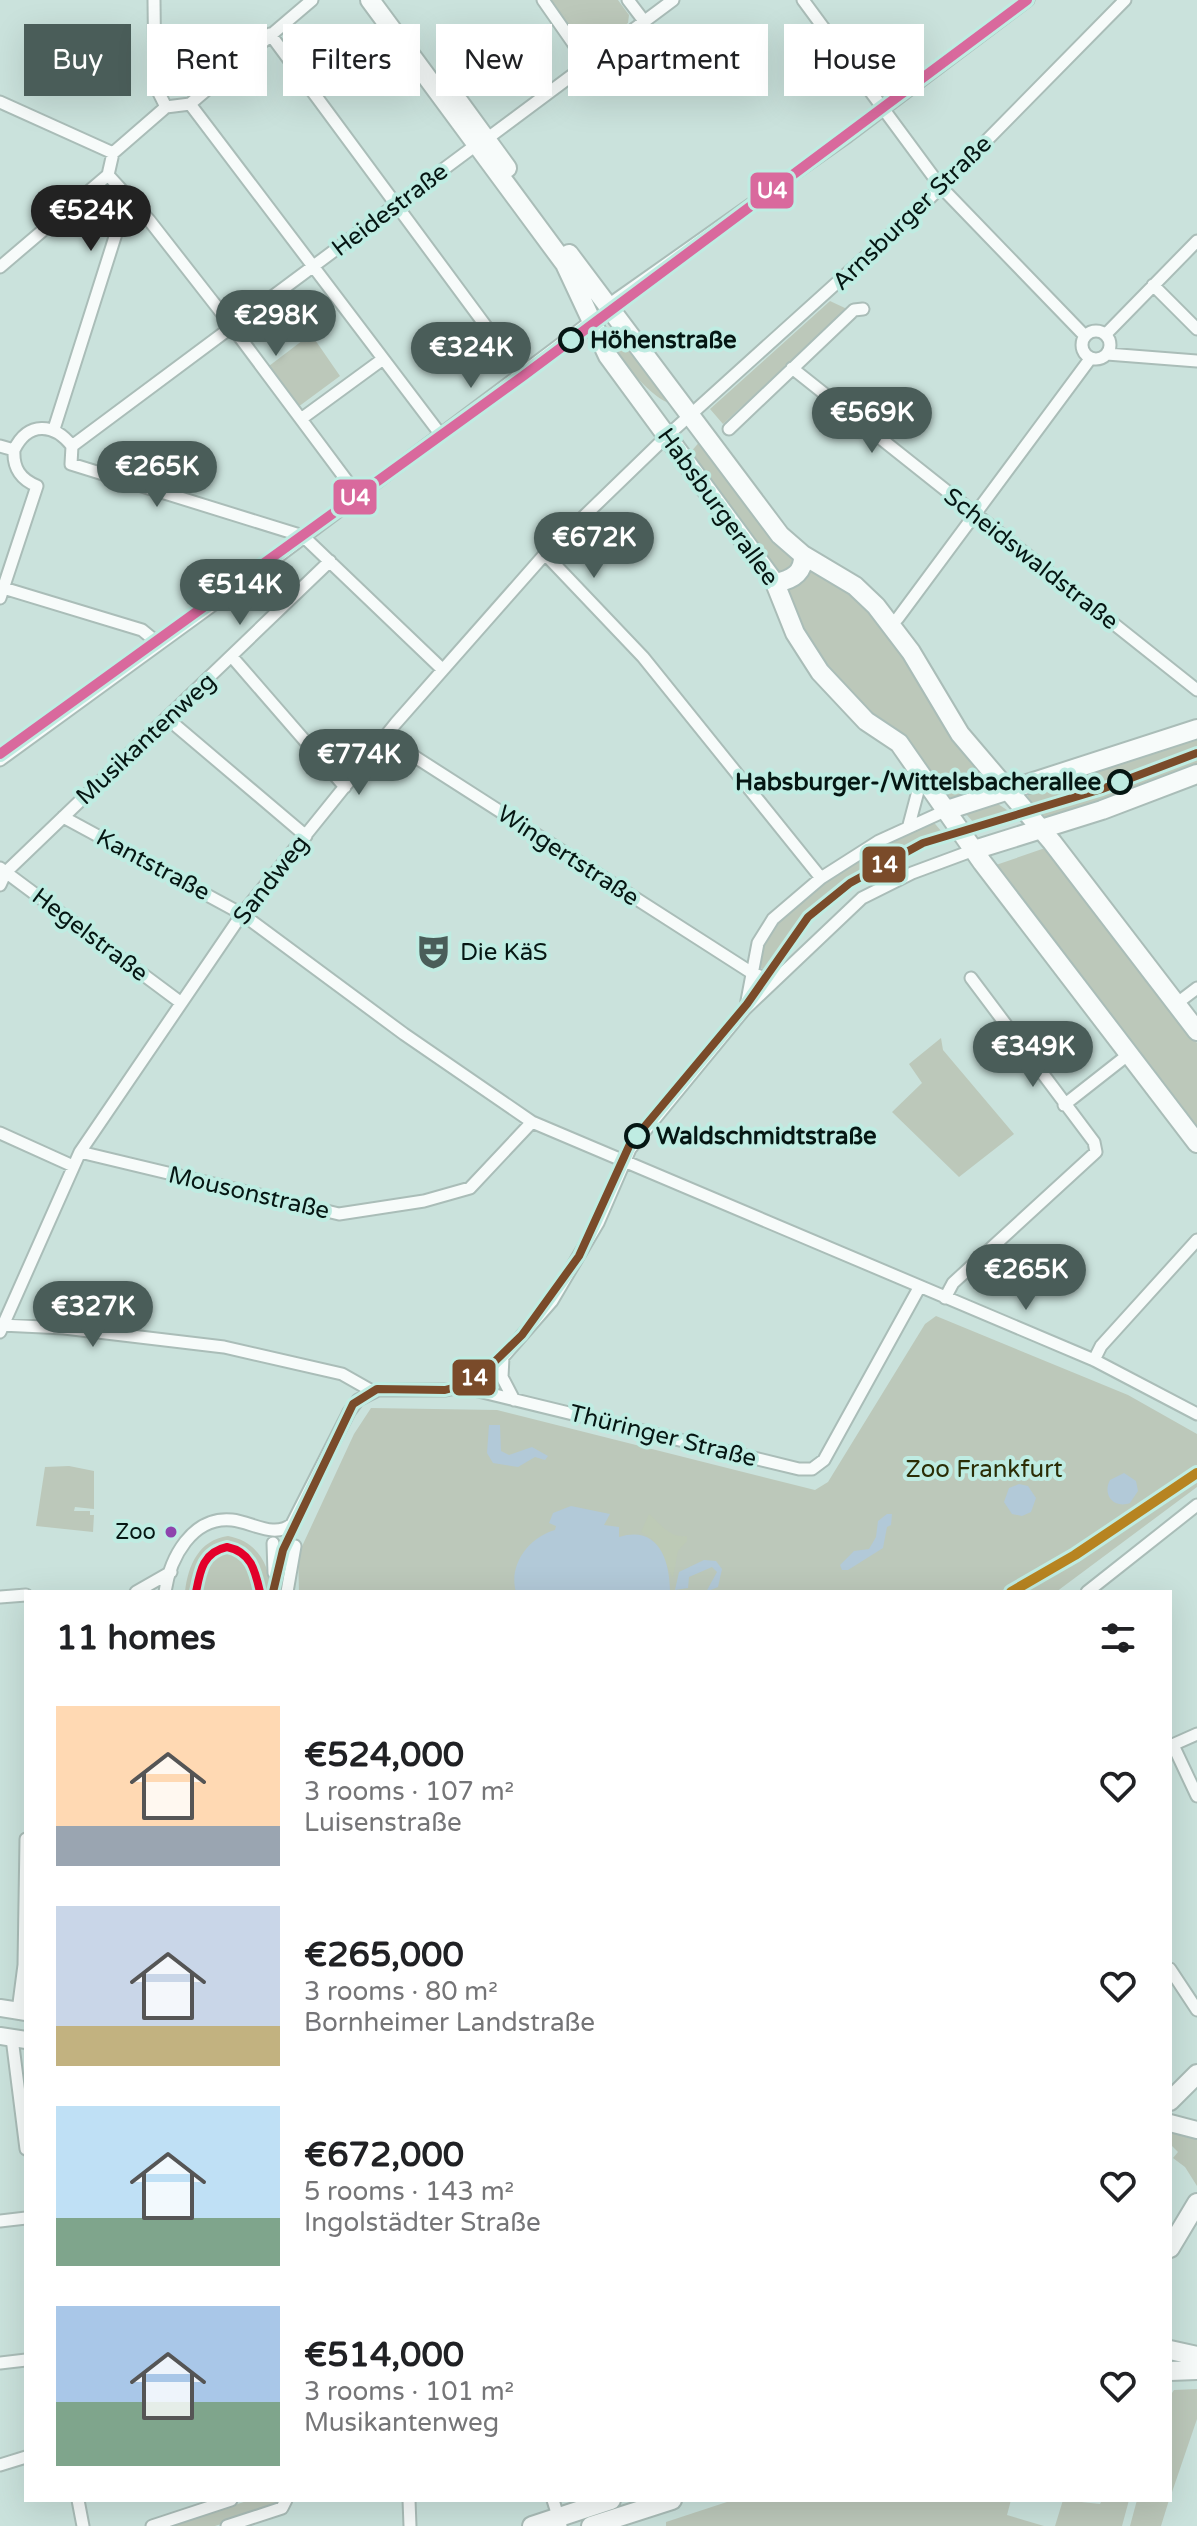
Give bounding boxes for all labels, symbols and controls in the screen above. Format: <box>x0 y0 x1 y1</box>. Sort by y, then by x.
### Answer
chip: Buy <box>24 24 131 96</box>
chip: Rent <box>147 24 267 96</box>
chip: Filters <box>283 24 420 96</box>
chip: New <box>436 24 552 96</box>
chip: Apartment <box>568 24 768 96</box>
chip: House <box>784 24 924 96</box>
street label: Arnsburger Straße <box>826 130 998 296</box>
street label: Heidestraße <box>326 157 454 263</box>
line badge: U4 <box>749 171 795 210</box>
text: U4 <box>757 178 787 204</box>
pin: €524K <box>35 185 147 253</box>
text: €524K <box>49 195 133 226</box>
pin: €298K <box>220 290 332 358</box>
text: €298K <box>234 300 318 331</box>
pin: €324K <box>415 322 527 390</box>
place label: Höhenstraße <box>590 326 737 355</box>
marker: Höhenstraße <box>559 328 583 352</box>
text: €324K <box>429 332 513 363</box>
pin: €569K <box>816 387 928 455</box>
text: €569K <box>830 397 914 428</box>
street label: Habsburgerallee <box>651 423 785 591</box>
pin: €265K <box>101 441 213 509</box>
text: €265K <box>115 451 199 482</box>
line badge: U4 <box>332 478 378 516</box>
street label: Scheidswaldstraße <box>938 482 1124 636</box>
text: U4 <box>340 485 370 511</box>
pin: €672K <box>538 512 650 580</box>
text: €672K <box>552 522 636 553</box>
pin: €514K <box>184 559 296 627</box>
text: €514K <box>198 569 282 600</box>
street label: Musikantenweg <box>70 667 222 811</box>
pin: €774K <box>303 729 415 797</box>
text: €774K <box>317 739 401 770</box>
place label: Habsburger-/Wittelsbacherallee <box>735 768 1101 797</box>
marker: Habsburger-/Wittelsbacherallee <box>1108 770 1132 794</box>
street label: Wingertstraße <box>492 799 644 913</box>
street label: Kantstraße <box>91 823 215 907</box>
street label: Sandweg <box>227 829 315 931</box>
line badge: 14 <box>861 845 907 884</box>
text: 14 <box>870 852 898 878</box>
street label: Hegelstraße <box>26 882 154 988</box>
theatre icon: Die KäS <box>415 933 453 971</box>
place label: Die KäS <box>460 938 547 967</box>
pin: €349K <box>977 1021 1089 1089</box>
text: €349K <box>991 1031 1075 1062</box>
place label: Waldschmidtstraße <box>656 1122 877 1151</box>
marker: Waldschmidtstraße <box>625 1124 649 1148</box>
street label: Mousonstraße <box>166 1160 332 1226</box>
pin: €265K <box>970 1244 1082 1312</box>
text: €265K <box>984 1254 1068 1285</box>
pin: €327K <box>37 1281 149 1349</box>
text: €327K <box>51 1291 135 1322</box>
line badge: 14 <box>451 1358 497 1397</box>
text: 14 <box>460 1365 488 1391</box>
street label: Thüringer Straße <box>566 1399 760 1473</box>
park label: Zoo Frankfurt <box>905 1455 1063 1484</box>
place label: Zoo <box>115 1519 156 1545</box>
marker: Zoo <box>163 1524 179 1540</box>
icon: filters <box>1096 1616 1140 1660</box>
text: 11 homes <box>56 1618 216 1659</box>
text: €524,000 <box>304 1735 464 1776</box>
icon: home <box>120 1738 216 1834</box>
icon: heart <box>1096 1764 1140 1808</box>
text: 3 rooms · 107 m² <box>304 1776 514 1807</box>
text: Luisenstraße <box>304 1807 462 1838</box>
text: €265,000 <box>304 1935 464 1976</box>
icon: home <box>120 1938 216 2034</box>
icon: heart <box>1096 1964 1140 2008</box>
text: 3 rooms · 80 m² <box>304 1976 498 2007</box>
text: Bornheimer Landstraße <box>304 2007 595 2038</box>
text: €672,000 <box>304 2135 464 2176</box>
icon: home <box>120 2138 216 2234</box>
icon: heart <box>1096 2164 1140 2208</box>
text: 5 rooms · 143 m² <box>304 2176 514 2207</box>
text: Ingolstädter Straße <box>304 2207 541 2238</box>
text: €514,000 <box>304 2335 464 2376</box>
icon: home <box>120 2338 216 2434</box>
icon: heart <box>1096 2364 1140 2408</box>
text: 3 rooms · 101 m² <box>304 2376 514 2407</box>
text: Musikantenweg <box>304 2407 499 2438</box>

